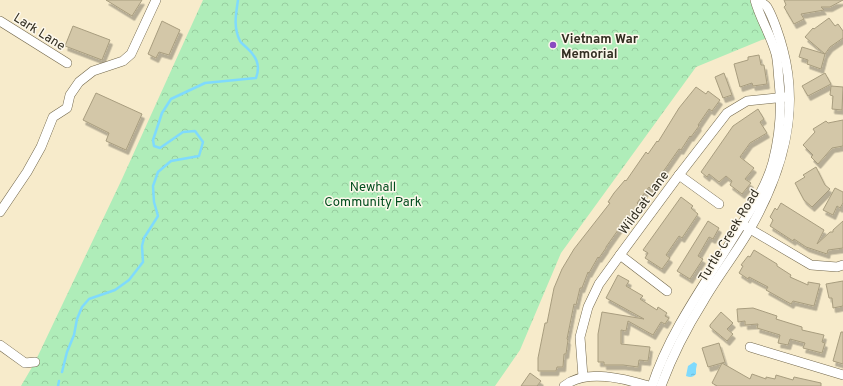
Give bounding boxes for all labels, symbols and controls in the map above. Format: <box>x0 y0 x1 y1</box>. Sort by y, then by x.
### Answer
street label: Lark Lane <box>10 11 68 55</box>
place label: Vietnam War Memorial <box>561 32 639 63</box>
marker: Vietnam War Memorial <box>548 40 558 50</box>
street label: Wildcat Lane <box>616 168 673 238</box>
park label: Newhall Community Park <box>324 180 422 211</box>
street label: Turtle Creek Road <box>696 187 764 285</box>

